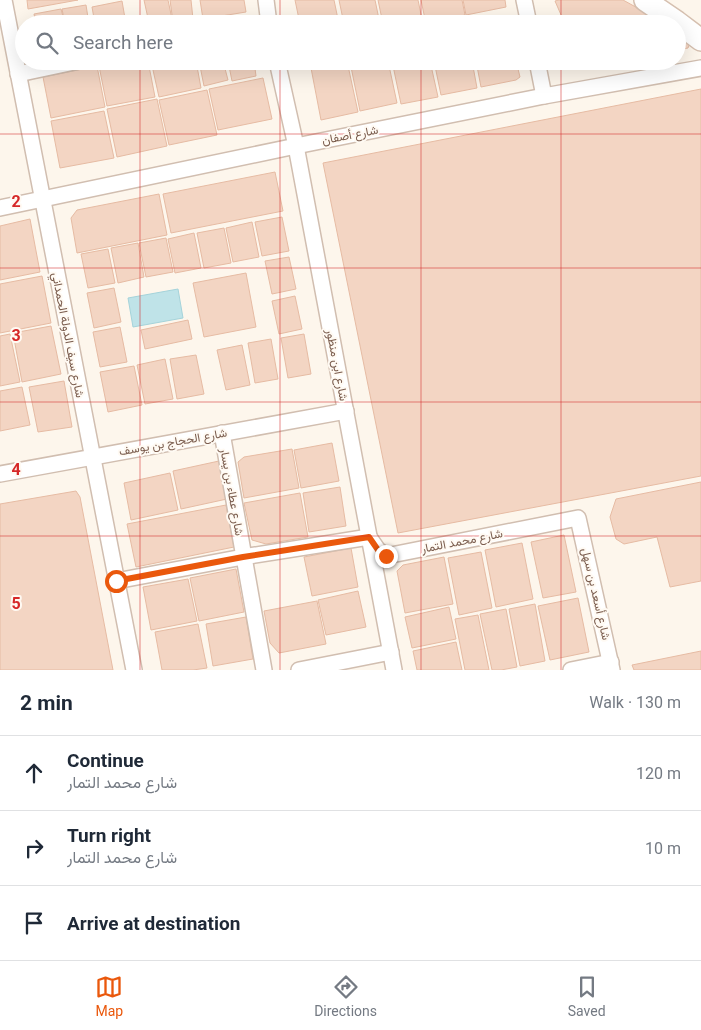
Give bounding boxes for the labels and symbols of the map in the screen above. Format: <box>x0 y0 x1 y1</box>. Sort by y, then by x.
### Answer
street label: شارع أصفان <box>321 123 380 149</box>
text: 2 <box>11 192 21 211</box>
street label: شارع سيف الدولة الحمداني <box>46 271 87 399</box>
text: 3 <box>11 326 21 345</box>
street label: شارع ابن منظور <box>321 327 351 403</box>
street label: شارع الحجاج بن يوسف <box>118 426 228 460</box>
street label: شارع عطاء بن يسار <box>215 446 247 537</box>
text: 4 <box>11 460 21 479</box>
street label: شارع محمد التمار <box>419 526 504 558</box>
route end <box>375 545 398 568</box>
street label: شارع أسعد بن سهل <box>577 547 613 642</box>
route start <box>105 570 128 593</box>
text: 5 <box>11 594 21 613</box>

